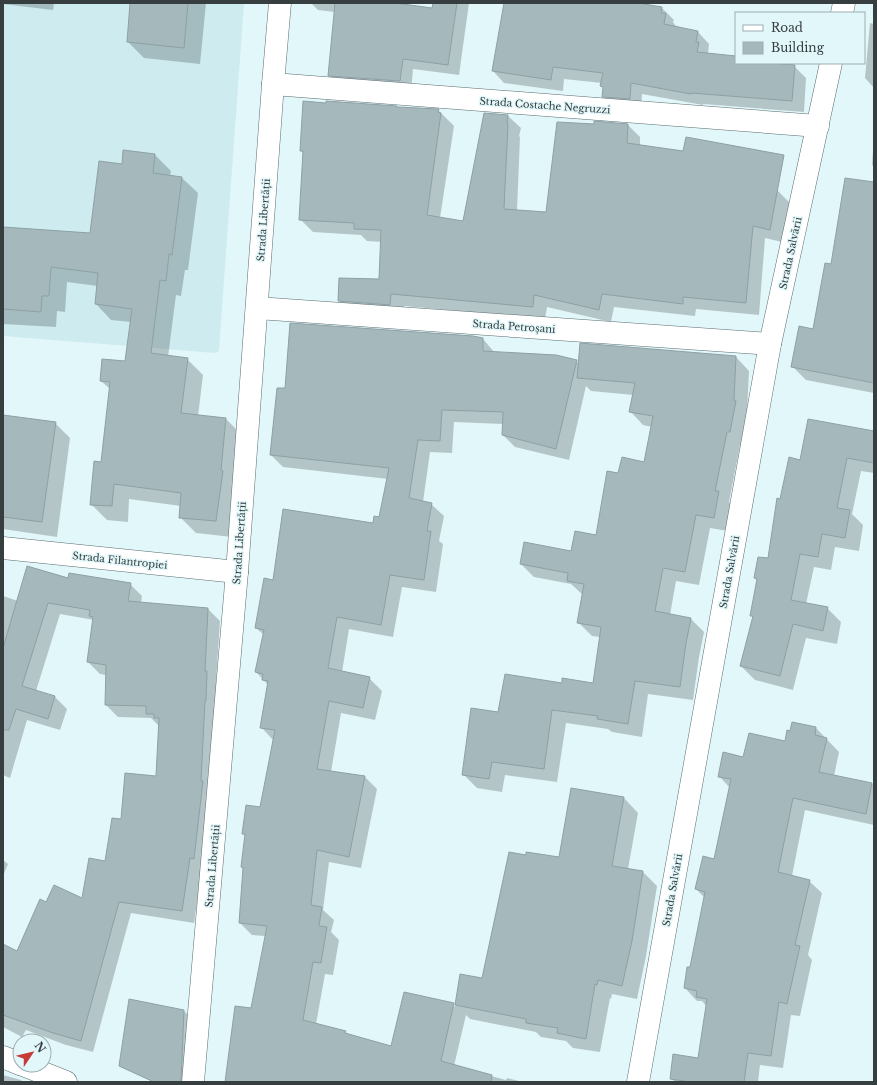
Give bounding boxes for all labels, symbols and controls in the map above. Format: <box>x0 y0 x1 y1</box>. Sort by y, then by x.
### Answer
legend <box>735 12 865 64</box>
text: Road <box>771 20 803 35</box>
text: Building <box>771 40 825 55</box>
street label: Strada Costache Negruzzi <box>479 94 611 117</box>
street label: Strada Libertății <box>254 178 273 262</box>
street label: Strada Salvării <box>776 215 805 291</box>
street label: Strada Petroșani <box>472 317 557 336</box>
street label: Strada Libertății <box>230 501 249 585</box>
street label: Strada Salvării <box>717 534 742 610</box>
street label: Strada Filantropiei <box>72 549 169 572</box>
street label: Strada Libertății <box>202 823 223 908</box>
street label: Strada Salvării <box>660 852 685 928</box>
north arrow <box>12 1033 52 1073</box>
text: N <box>31 1039 49 1056</box>

